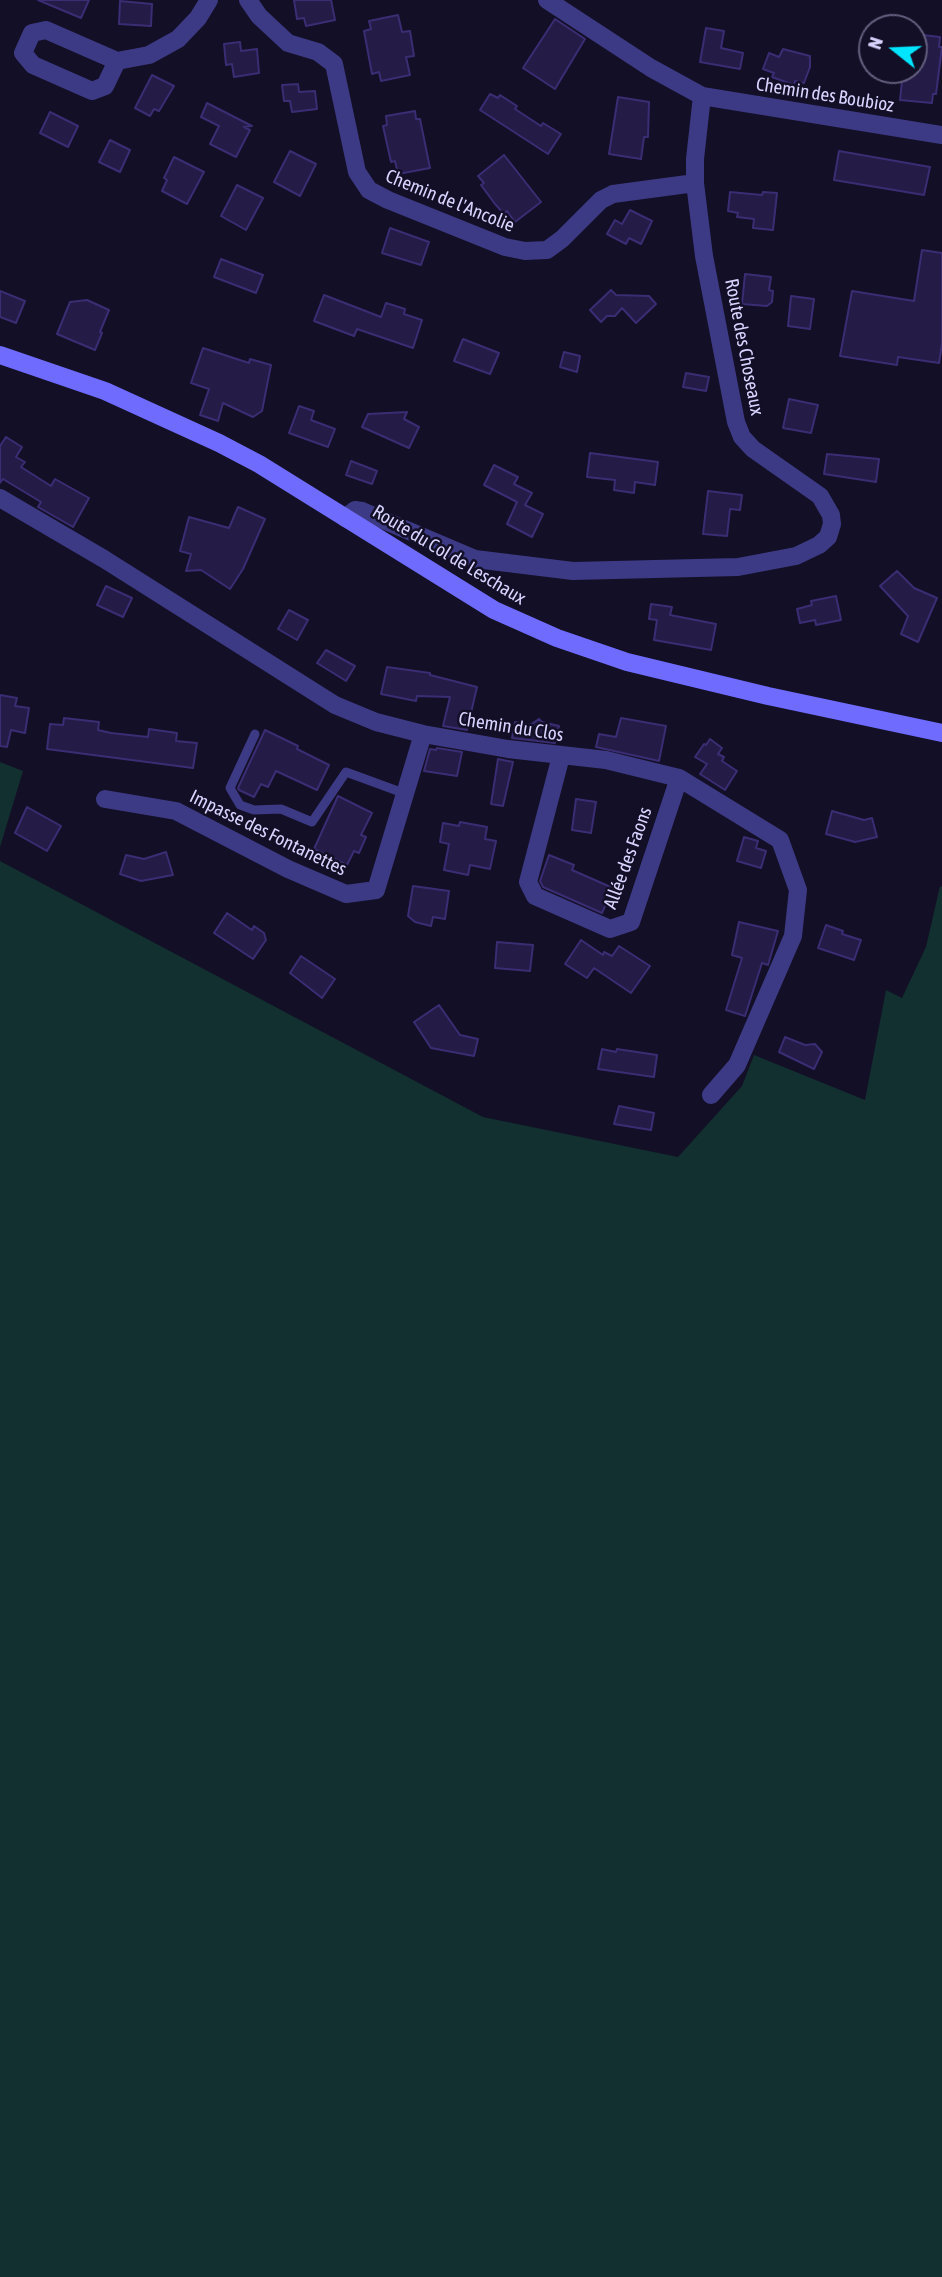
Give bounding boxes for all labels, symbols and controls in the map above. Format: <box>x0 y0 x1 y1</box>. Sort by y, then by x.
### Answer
north arrow <box>858 14 928 84</box>
text: N <box>863 34 887 52</box>
street label: Chemin des Boubioz <box>754 73 896 117</box>
street label: Chemin de l'Ancolie <box>382 165 518 237</box>
street label: Route des Choseaux <box>720 277 768 417</box>
street label: Route du Col de Leschaux <box>368 500 530 610</box>
street label: Chemin du Clos <box>457 707 565 747</box>
street label: Impasse des Fontanettes <box>186 785 350 881</box>
street label: Allée des Faons <box>599 804 657 912</box>

